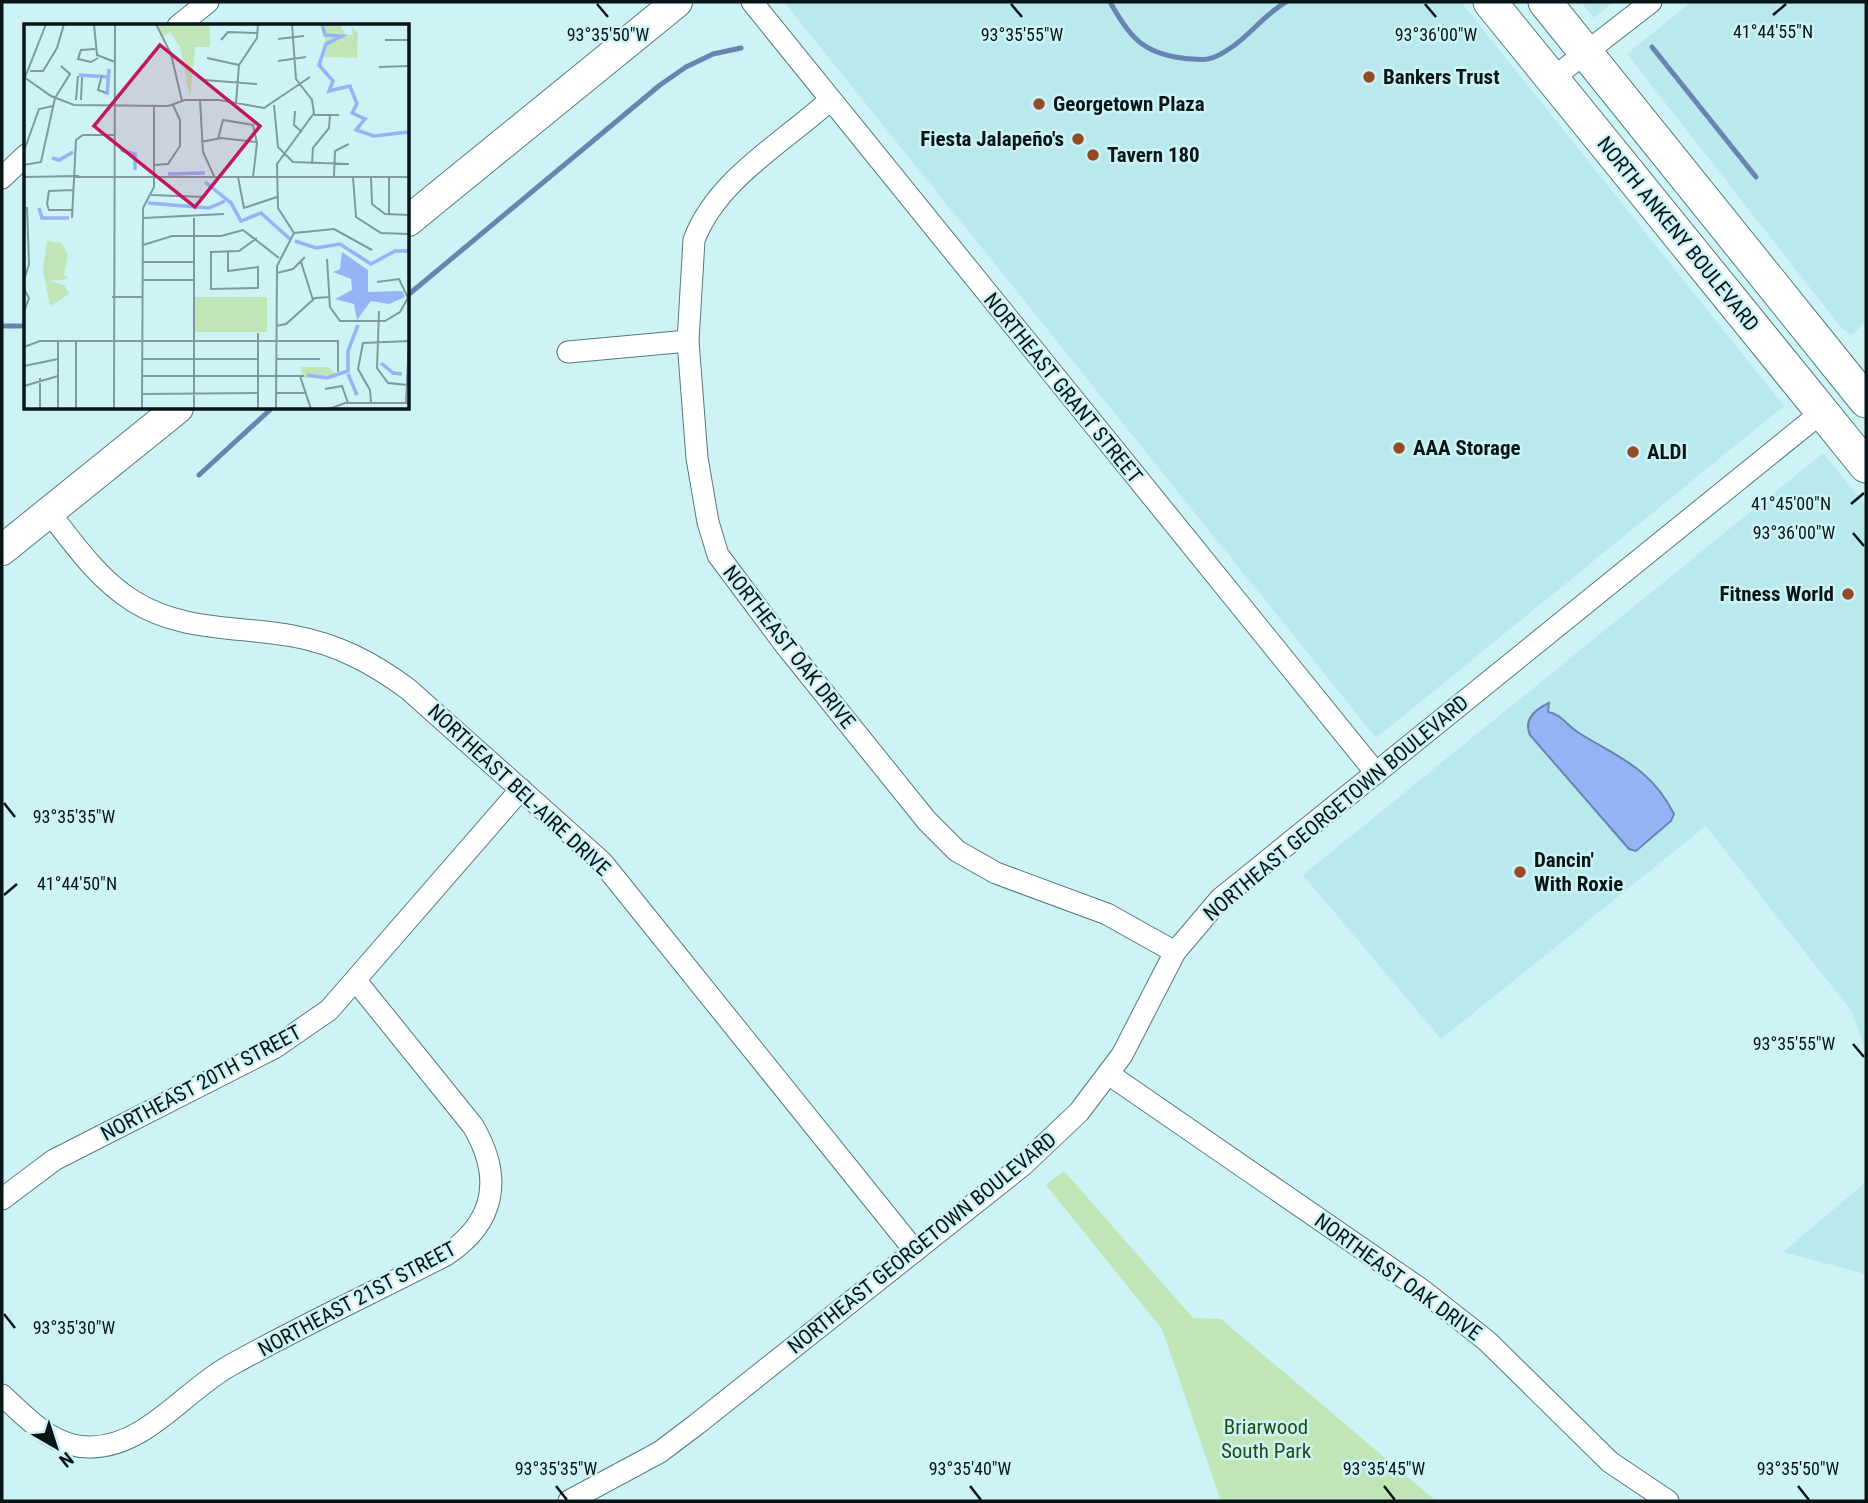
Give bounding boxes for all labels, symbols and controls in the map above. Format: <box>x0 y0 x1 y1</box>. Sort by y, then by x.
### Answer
text: 41°44'55"N <box>1733 21 1813 42</box>
inset map <box>24 24 410 410</box>
text: 93°35'50"W <box>567 24 650 45</box>
text: 93°35'55"W <box>981 24 1064 45</box>
text: 93°36'00"W <box>1395 24 1478 45</box>
place label: Bankers Trust <box>1383 65 1500 89</box>
marker: Bankers Trust <box>1361 69 1377 85</box>
place label: Georgetown Plaza <box>1053 92 1205 116</box>
marker: Georgetown Plaza <box>1031 96 1047 112</box>
place label: Fiesta Jalapeño's <box>920 127 1064 151</box>
marker: Fiesta Jalapeño's <box>1070 131 1086 147</box>
street label: NORTH ANKENY BOULEVARD <box>1592 132 1764 336</box>
place label: Tavern 180 <box>1107 143 1200 167</box>
marker: Tavern 180 <box>1085 147 1101 163</box>
street label: NORTHEAST GRANT STREET <box>979 288 1147 488</box>
place label: AAA Storage <box>1413 436 1521 460</box>
marker: AAA Storage <box>1391 440 1407 456</box>
place label: ALDI <box>1647 440 1687 464</box>
marker: ALDI <box>1625 444 1641 460</box>
text: 41°45'00"N <box>1751 493 1831 514</box>
text: 93°36'00"W <box>1753 522 1836 543</box>
street label: NORTHEAST OAK DRIVE <box>718 561 860 733</box>
place label: Fitness World <box>1719 582 1834 606</box>
marker: Fitness World <box>1840 586 1856 602</box>
street label: NORTHEAST GEORGETOWN BOULEVARD <box>1199 690 1473 926</box>
street label: NORTHEAST BEL-AIRE DRIVE <box>423 699 615 881</box>
text: 93°35'35"W <box>33 806 116 827</box>
place label: Dancin' With Roxie <box>1534 848 1623 896</box>
marker: Dancin' With Roxie <box>1512 864 1528 880</box>
text: 41°44'50"N <box>37 873 117 894</box>
street label: NORTHEAST 20TH STREET <box>97 1020 305 1146</box>
text: 93°35'55"W <box>1753 1033 1836 1054</box>
street label: NORTHEAST GEORGETOWN BOULEVARD <box>783 1127 1061 1359</box>
street label: NORTHEAST OAK DRIVE <box>1310 1208 1486 1346</box>
street label: NORTHEAST 21ST STREET <box>254 1237 460 1361</box>
text: 93°35'30"W <box>33 1317 116 1338</box>
north arrow <box>21 1412 91 1482</box>
park label: Briarwood South Park <box>1221 1415 1312 1463</box>
text: N <box>55 1447 78 1472</box>
text: 93°35'35"W <box>515 1458 598 1479</box>
text: 93°35'40"W <box>929 1458 1012 1479</box>
text: 93°35'45"W <box>1343 1458 1426 1479</box>
text: 93°35'50"W <box>1757 1458 1840 1479</box>

